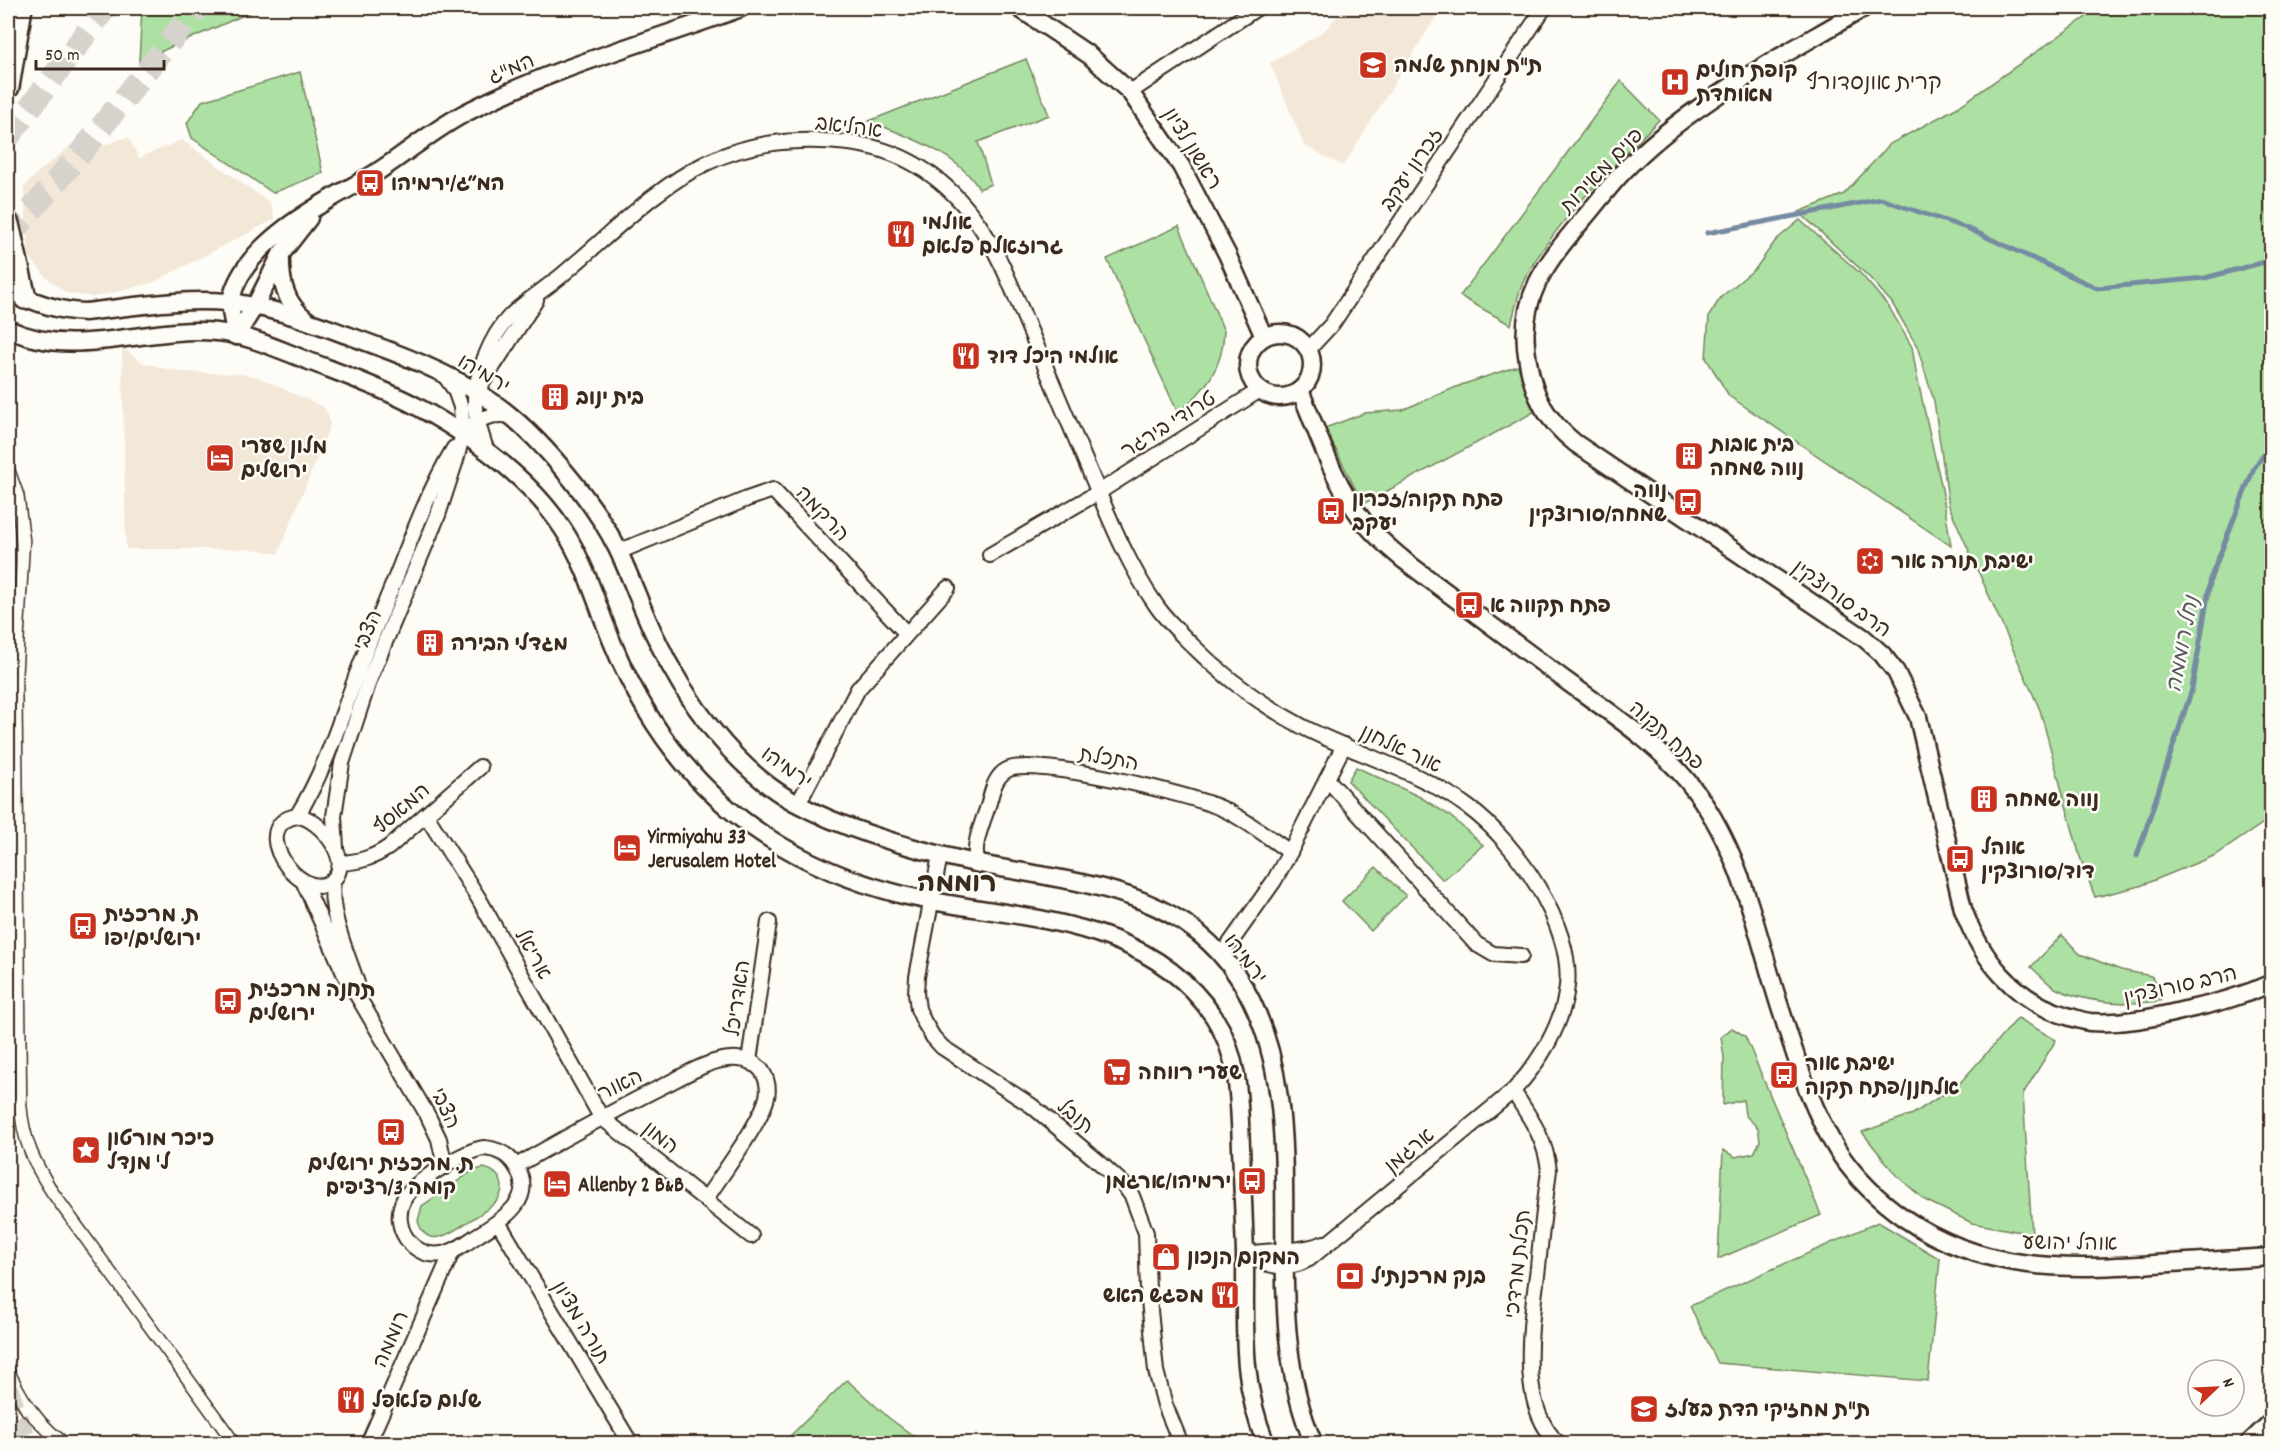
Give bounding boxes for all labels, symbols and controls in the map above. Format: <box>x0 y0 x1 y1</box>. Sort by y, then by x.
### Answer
scale bar <box>36 33 164 71</box>
text: 50 m <box>45 44 80 69</box>
street label: המ"ג <box>484 48 540 94</box>
school or university icon: ת"ת מנחת שלמה <box>1357 49 1389 81</box>
place label: ת"ת מנחת שלמה <box>1394 53 1542 83</box>
place label: קופת חולים מאוחדת <box>1696 58 1798 112</box>
hospital icon: קופת חולים מאוחדת <box>1659 66 1691 98</box>
district label: קרית אונסדורף <box>1806 69 1942 100</box>
street label: ראשון לציון <box>1153 103 1228 197</box>
street label: אהליאב <box>813 110 884 148</box>
street label: פנים מאירות <box>1553 122 1652 223</box>
street label: זכרון יעקב <box>1374 123 1452 218</box>
bus stop icon: המ״ג/ירמיהו <box>354 167 386 199</box>
place label: המ״ג/ירמיהו <box>391 171 505 201</box>
place label: אולמי גרוזאלם פלאם <box>922 210 1064 264</box>
restaurant icon: אולמי גרוזאלם פלאם <box>885 218 917 250</box>
restaurant icon: אולמי היכל דוד <box>950 340 982 372</box>
place label: אולמי היכל דוד <box>987 344 1119 374</box>
street label: ירמיהו <box>451 348 514 403</box>
building icon: בית ינוב <box>539 381 571 413</box>
place label: בית ינוב <box>575 385 644 415</box>
street label: טרודי בירגר <box>1116 385 1223 468</box>
place label: בית אבות נווה שמחה <box>1708 432 1804 486</box>
place label: מלון שערי ירושלים <box>241 434 327 488</box>
building icon: בית אבות נווה שמחה <box>1673 440 1705 472</box>
hotel icon: מלון שערי ירושלים <box>204 442 236 474</box>
place label: נווה שמחה/סורוצקין <box>1529 478 1667 532</box>
street label: הרקמה <box>787 480 855 550</box>
bus stop icon: נווה שמחה/סורוצקין <box>1672 486 1704 518</box>
place label: פתח תקוה/זכרון יעקב <box>1352 487 1503 541</box>
bus stop icon: פתח תקוה/זכרון יעקב <box>1315 495 1347 527</box>
synagogue icon: ישיבת תורה אור <box>1854 545 1886 577</box>
place label: ישיבת תורה אור <box>1891 549 2033 579</box>
street label: הרב סורוצקין <box>1785 554 1896 647</box>
bus stop icon: פתח תקווה א <box>1453 589 1485 621</box>
water label: נחל רוממה <box>2160 592 2209 695</box>
place label: פתח תקווה א <box>1490 593 1611 623</box>
street label: הצבי <box>348 606 392 656</box>
building icon: מגדלי הבירה <box>414 627 446 659</box>
place label: מגדלי הבירה <box>451 631 568 661</box>
street label: פתח תקוה <box>1621 695 1709 779</box>
street label: אור אלחנן <box>1354 719 1446 783</box>
street label: ירמיהו <box>754 741 817 798</box>
street label: התכלת <box>1075 741 1141 781</box>
street label: המאסף <box>368 777 438 843</box>
building icon: נווה שמחה <box>1968 783 2000 815</box>
place label: נווה שמחה <box>2005 787 2099 817</box>
place label: Yirmiyahu 33 Jerusalem Hotel <box>647 824 777 878</box>
hotel icon: Yirmiyahu 33 Jerusalem Hotel <box>611 832 643 864</box>
place label: אוהל דוד/סורוצקין <box>1981 835 2095 889</box>
bus stop icon: אוהל דוד/סורוצקין <box>1944 843 1976 875</box>
district label: רוממה <box>917 866 997 905</box>
place label: ת. מרכזית ירושלים/יפו <box>102 902 201 956</box>
bus stop icon: ת. מרכזית ירושלים/יפו <box>67 910 99 942</box>
street label: אריאל <box>505 925 558 986</box>
street label: ירמיהו <box>1215 928 1273 991</box>
street label: האדריכל <box>720 958 760 1039</box>
street label: הרב סורוצקין <box>2121 960 2241 1016</box>
place label: תחנה מרכזית ירושלים <box>247 977 375 1031</box>
bus stop icon: תחנה מרכזית ירושלים <box>212 985 244 1017</box>
place label: ישיבת אור אלחנן/פתח תקוה <box>1805 1051 1959 1105</box>
supermarket icon: שערי רווחה <box>1101 1056 1133 1088</box>
bus stop icon: ישיבת אור אלחנן/פתח תקוה <box>1768 1059 1800 1091</box>
place label: שערי רווחה <box>1138 1060 1242 1090</box>
street label: האור <box>594 1063 649 1110</box>
street label: הצבי <box>421 1084 466 1135</box>
street label: תובל <box>1049 1094 1099 1143</box>
bus stop icon: ת. מרכזית ירושלים קומה 3/רציפים <box>375 1116 407 1148</box>
street label: המון <box>635 1116 684 1163</box>
street label: ארגמן <box>1379 1122 1443 1182</box>
place label: כיכר מורטון ל' מנדל <box>107 1126 214 1180</box>
place icon: כיכר מורטון ל' מנדל <box>70 1134 102 1166</box>
place label: ת. מרכזית ירושלים קומה 3/רציפים <box>308 1151 474 1205</box>
bus stop icon: ירמיהו/ארגמן <box>1236 1165 1268 1197</box>
hotel icon: Allenby 2 B&B <box>541 1168 573 1200</box>
place label: ירמיהו/ארגמן <box>1105 1169 1231 1199</box>
place label: Allenby 2 B&B <box>578 1172 684 1202</box>
street label: תכלת מרדכי <box>1499 1208 1541 1320</box>
street label: אוהל יהושע <box>2022 1229 2118 1261</box>
shop icon: המקום הנכון <box>1150 1241 1182 1273</box>
place label: המקום הנכון <box>1187 1245 1300 1275</box>
bank icon: בנק מרכנתיל <box>1334 1260 1366 1292</box>
place label: בנק מרכנתיל <box>1371 1264 1486 1294</box>
street label: תורה מציון <box>543 1276 616 1371</box>
restaurant icon: מפגש האש <box>1209 1279 1241 1311</box>
place label: מפגש האש <box>1103 1283 1204 1313</box>
street label: רוממה <box>367 1307 419 1374</box>
north arrow <box>2186 1358 2246 1418</box>
text: N <box>2215 1375 2240 1391</box>
restaurant icon: שלום פלאפל <box>335 1384 367 1416</box>
place label: שלום פלאפל <box>372 1388 482 1418</box>
school or university icon: ת"ת מחזיקי הדת בעלז <box>1628 1393 1660 1425</box>
place label: ת"ת מחזיקי הדת בעלז <box>1665 1397 1870 1427</box>

